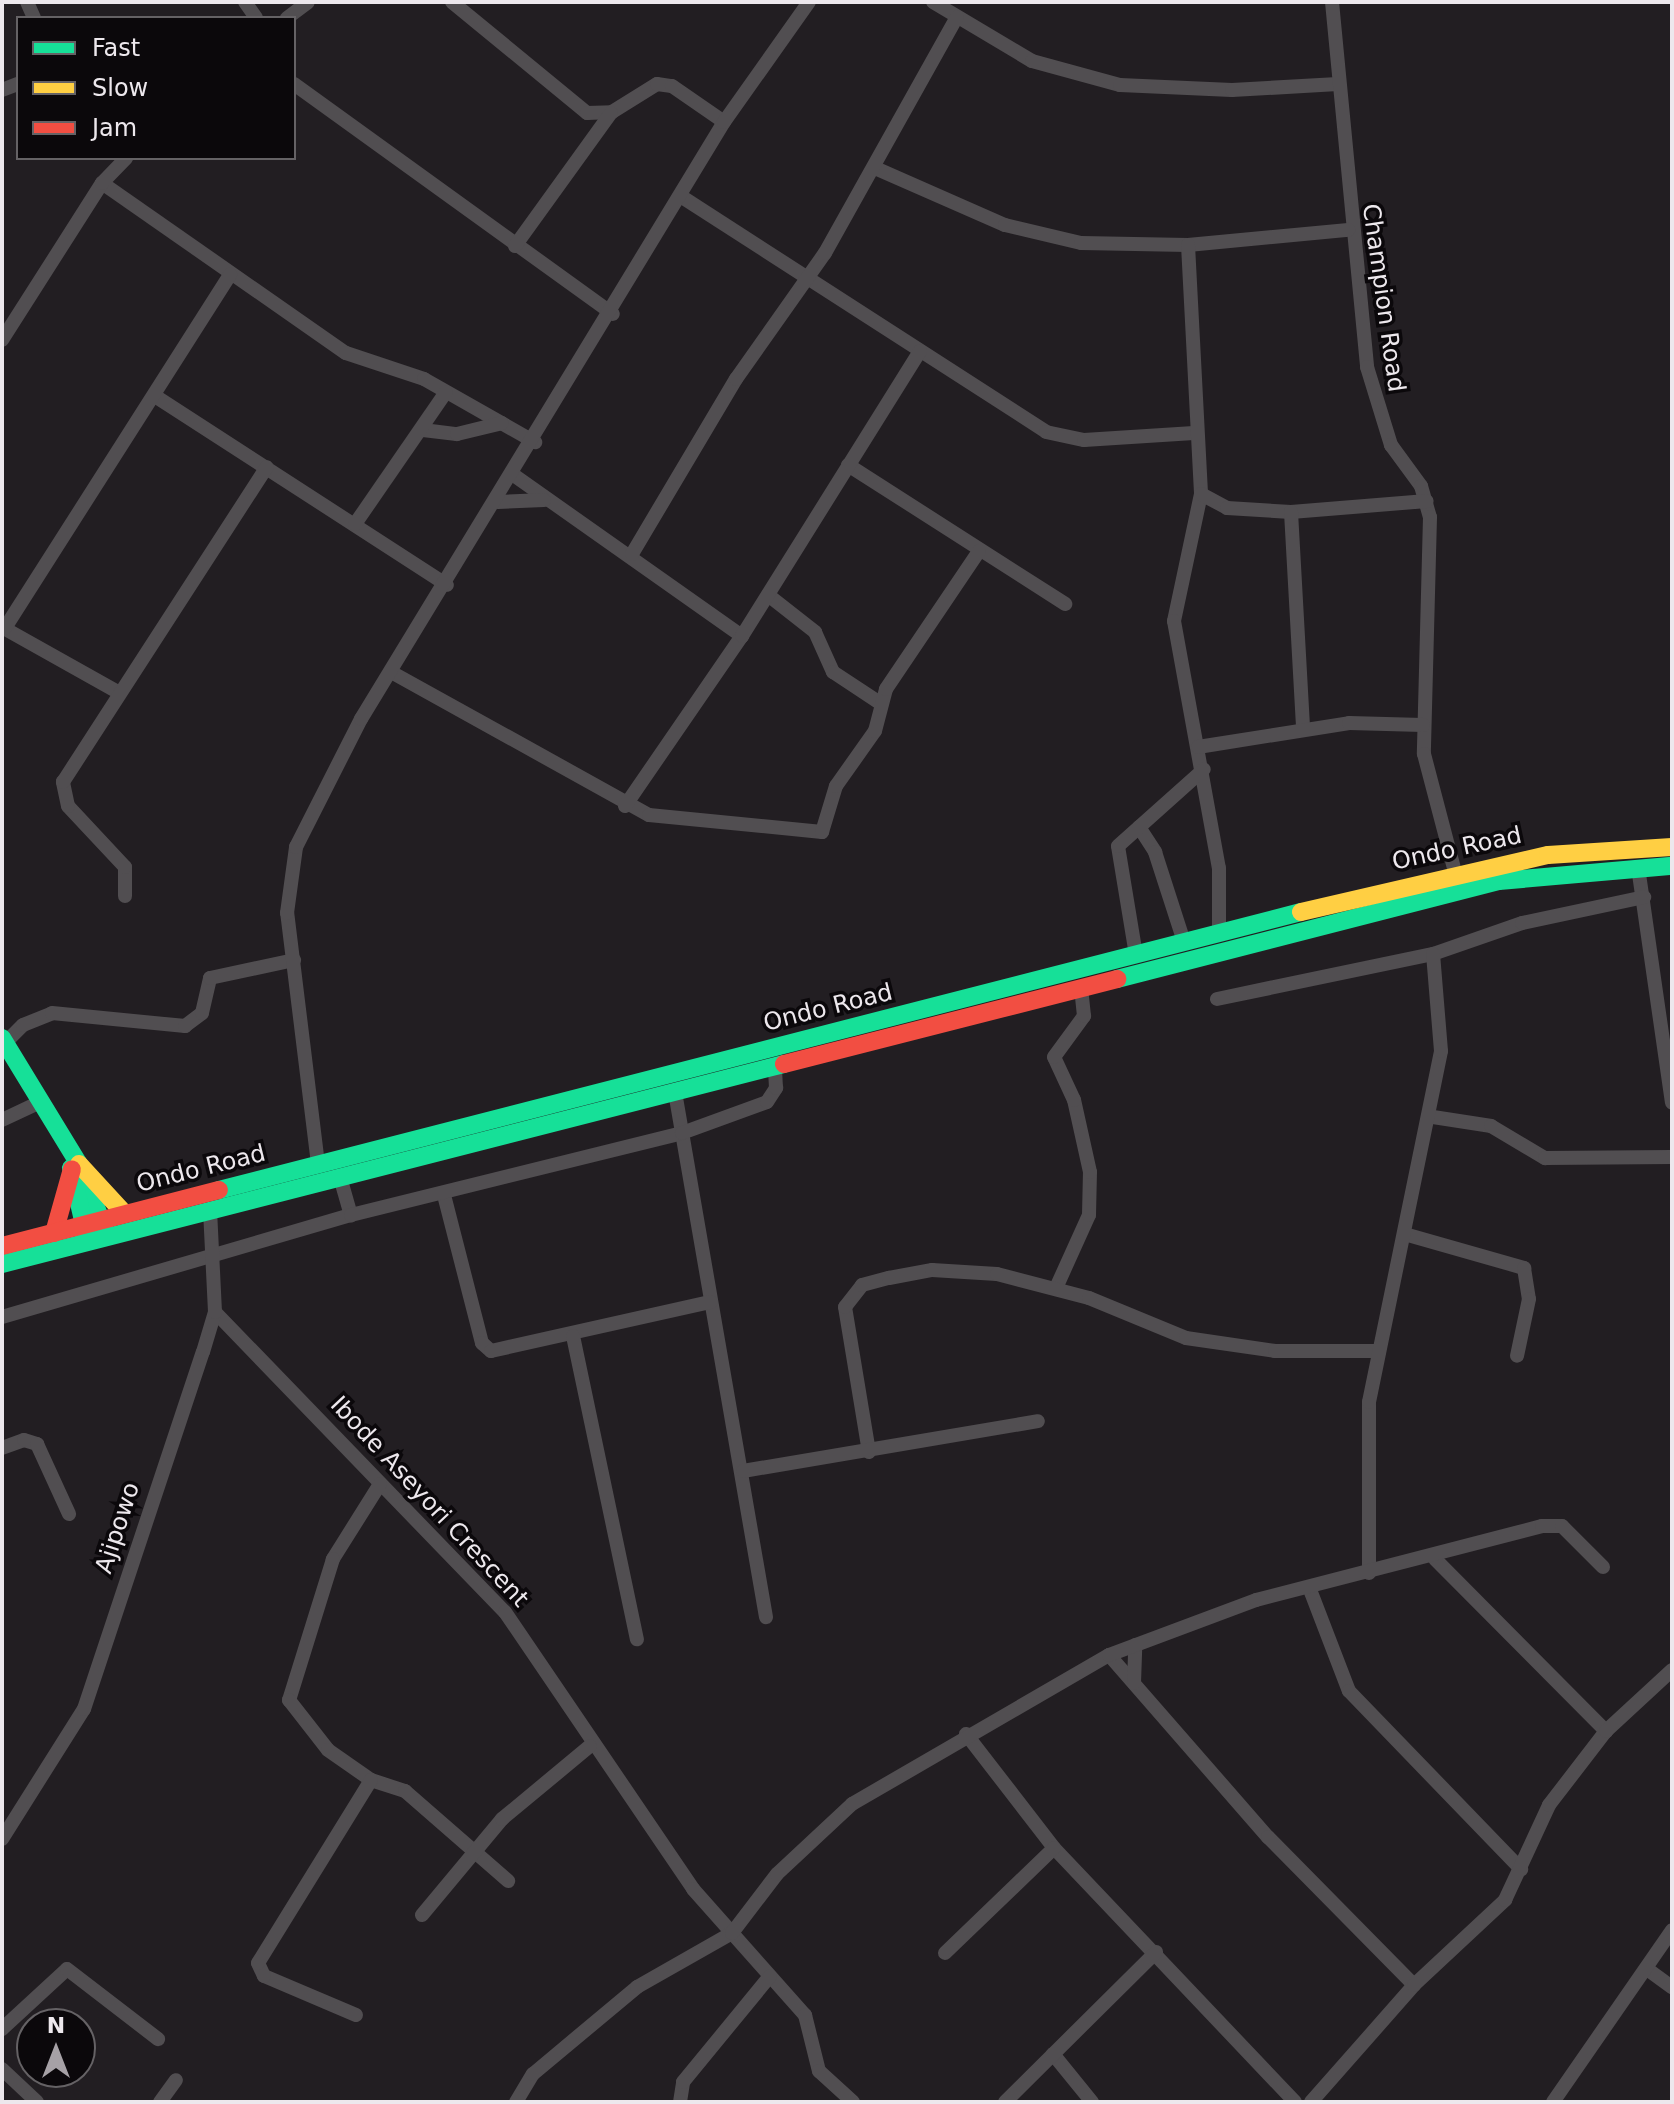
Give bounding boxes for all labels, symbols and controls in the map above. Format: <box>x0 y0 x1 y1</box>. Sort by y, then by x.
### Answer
legend <box>16 16 296 160</box>
text: Fast <box>92 34 140 62</box>
text: Slow <box>92 74 148 102</box>
text: Jam <box>92 114 137 142</box>
street label: Champion Road <box>1356 202 1410 394</box>
street label: Ondo Road <box>1390 821 1524 877</box>
street label: Ondo Road <box>761 978 895 1038</box>
street label: Ondo Road <box>134 1139 268 1199</box>
street label: Ibode Aseyori Crescent <box>324 1391 534 1613</box>
street label: Ajipowo <box>90 1479 146 1577</box>
north arrow <box>16 2008 96 2088</box>
text: N <box>47 2013 65 2038</box>

